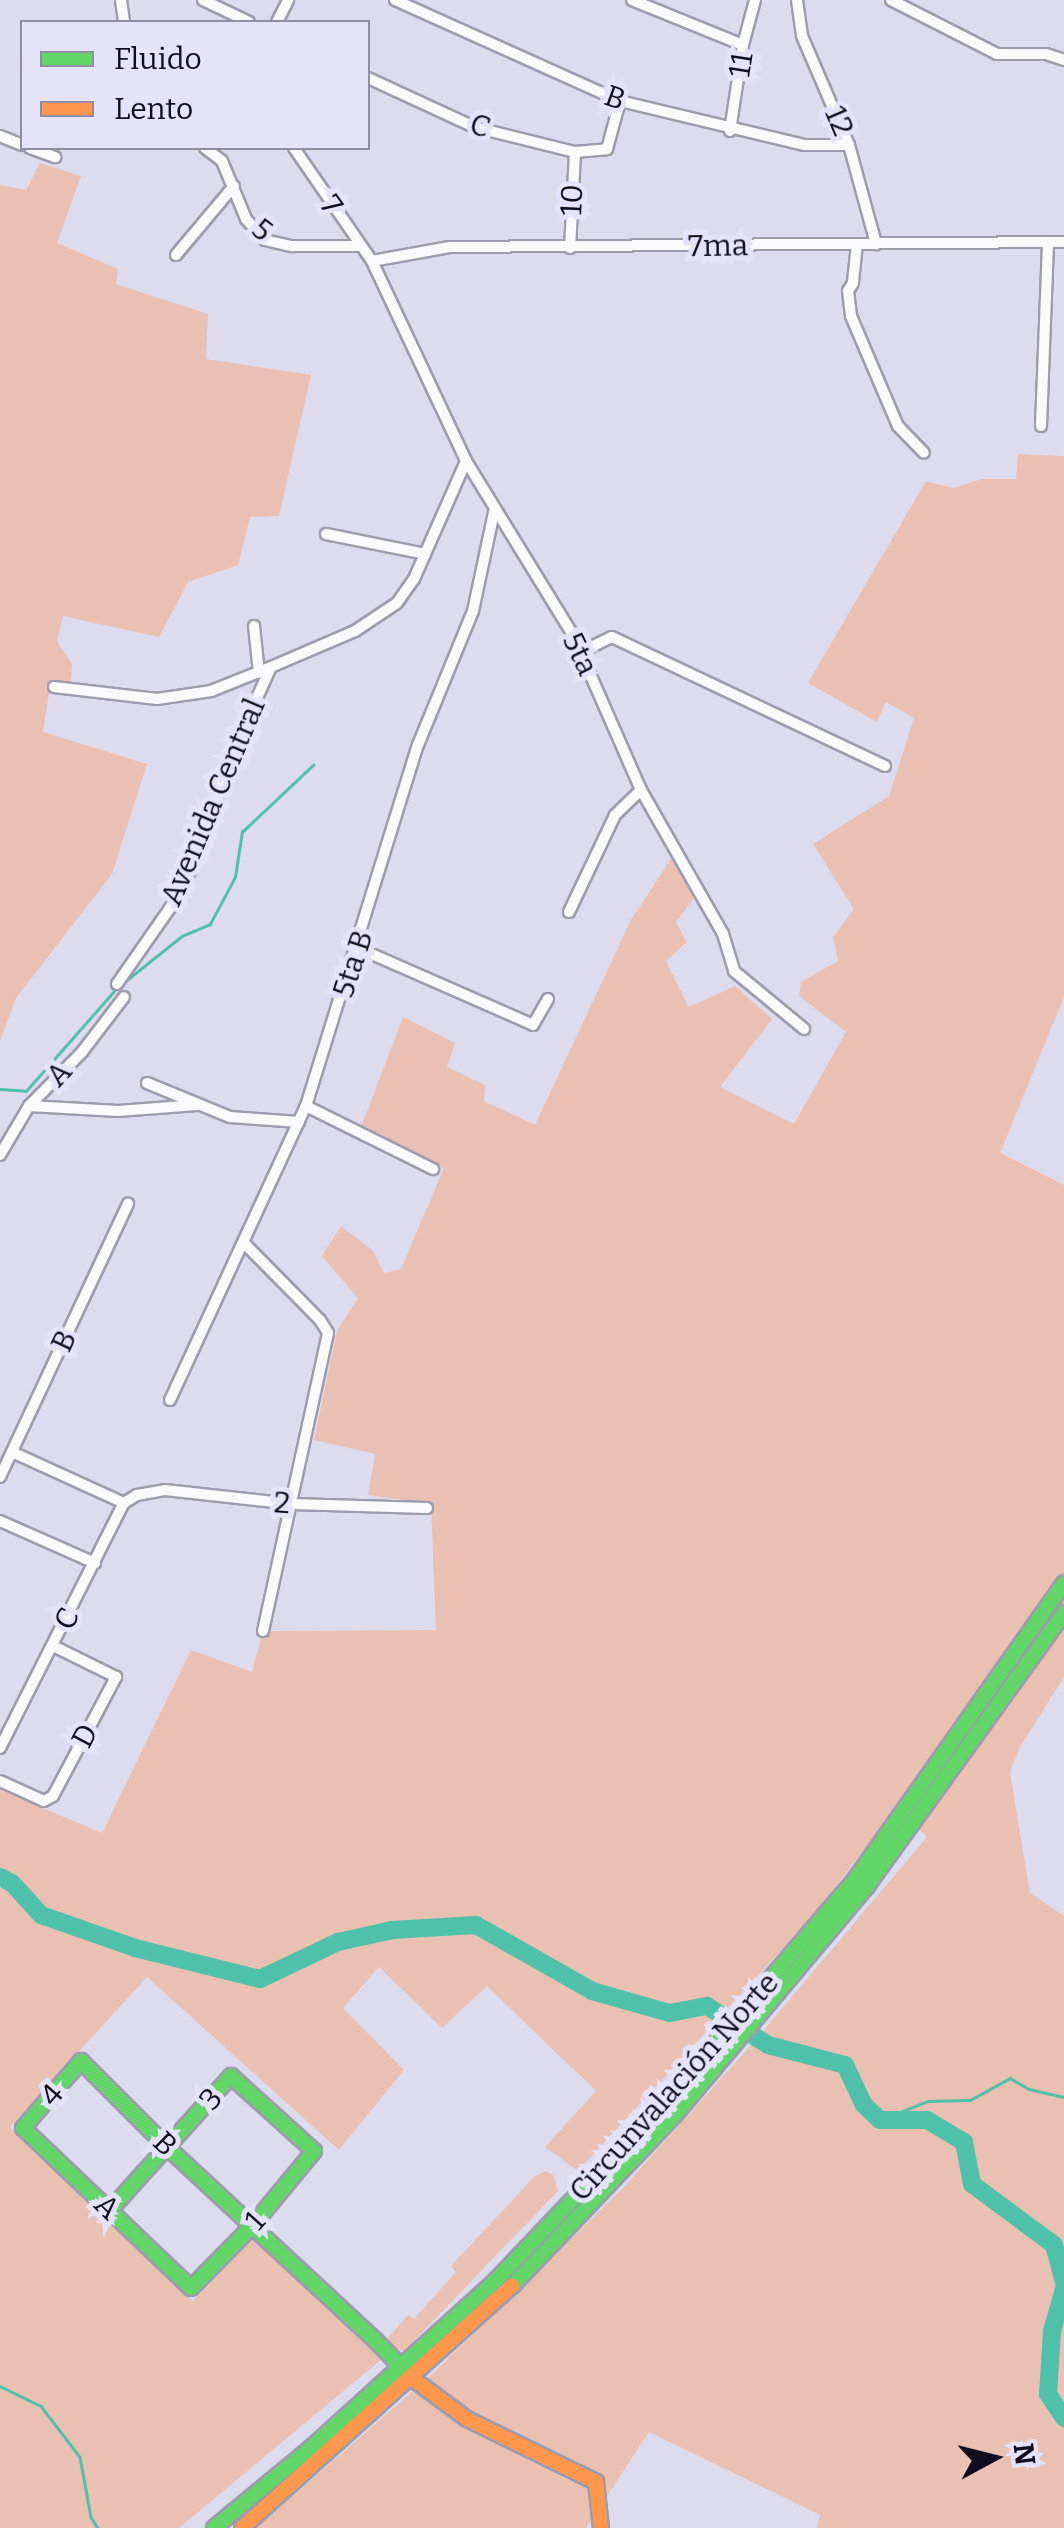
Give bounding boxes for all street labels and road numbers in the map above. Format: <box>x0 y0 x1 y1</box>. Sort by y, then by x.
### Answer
street label: 11 <box>721 50 761 80</box>
street label: B <box>600 78 630 118</box>
street label: 12 <box>817 101 861 141</box>
street label: C <box>465 106 495 146</box>
street label: 10 <box>553 183 591 217</box>
street label: 7 <box>312 188 350 222</box>
street label: 5 <box>245 211 279 249</box>
street label: 7ma <box>688 227 748 265</box>
street label: 5ta <box>554 627 606 681</box>
street label: Avenida Central <box>153 693 273 911</box>
street label: 5ta B <box>325 926 381 1002</box>
street label: A <box>39 1054 79 1094</box>
street label: B <box>44 1325 84 1357</box>
street label: 2 <box>273 1484 291 1522</box>
street label: C <box>47 1602 87 1636</box>
street label: D <box>64 1718 106 1754</box>
street label: Circunvalación Norte <box>562 1965 786 2209</box>
street label: 4 <box>33 2077 71 2113</box>
street label: 3 <box>192 2081 230 2117</box>
street label: B <box>146 2124 184 2164</box>
street label: A <box>87 2187 127 2227</box>
street label: 1 <box>238 2204 272 2238</box>

